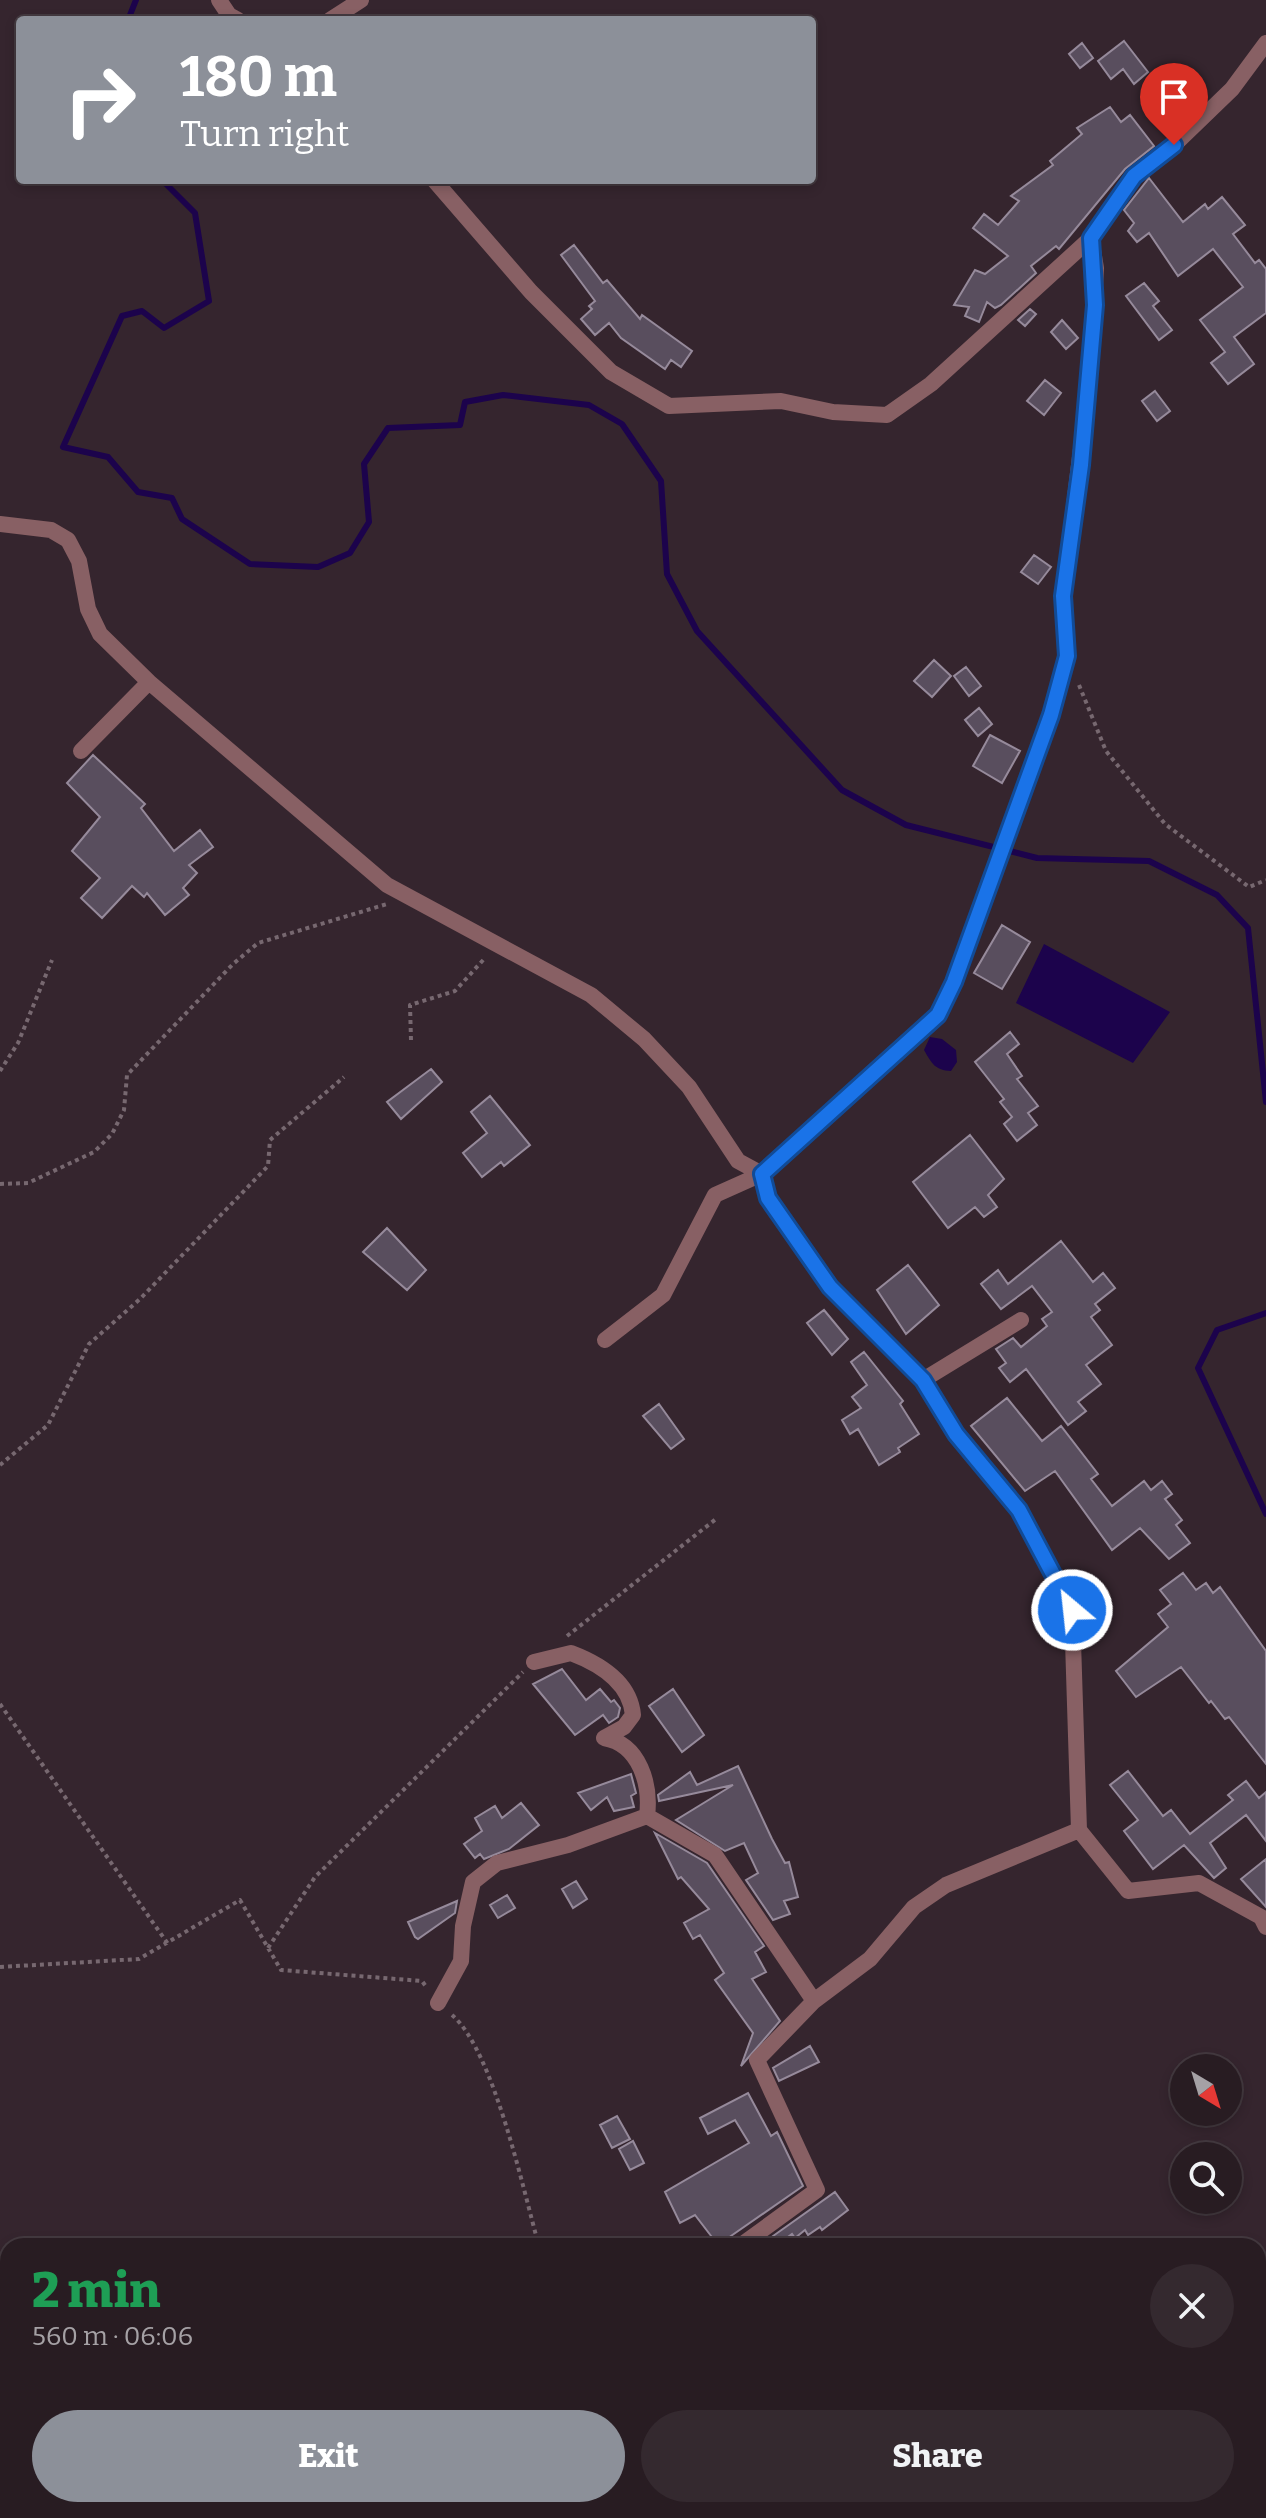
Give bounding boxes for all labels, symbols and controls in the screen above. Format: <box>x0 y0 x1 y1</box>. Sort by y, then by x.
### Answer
text: 180 m <box>180 44 337 111</box>
icon: right <box>48 48 152 152</box>
pin <box>1140 63 1208 145</box>
icon: arrive <box>1152 75 1196 119</box>
text: Turn right <box>180 112 349 156</box>
position arrow <box>1030 1568 1114 1652</box>
north arrow <box>1170 2054 1242 2126</box>
map controls <box>1170 2054 1242 2214</box>
button: search <box>1170 2142 1242 2214</box>
text: 2 min <box>32 2262 160 2320</box>
button: close <box>1150 2264 1234 2348</box>
text: 560 m · 06:06 <box>32 2321 193 2352</box>
button: Exit <box>32 2410 625 2502</box>
button: Share <box>641 2410 1234 2502</box>

